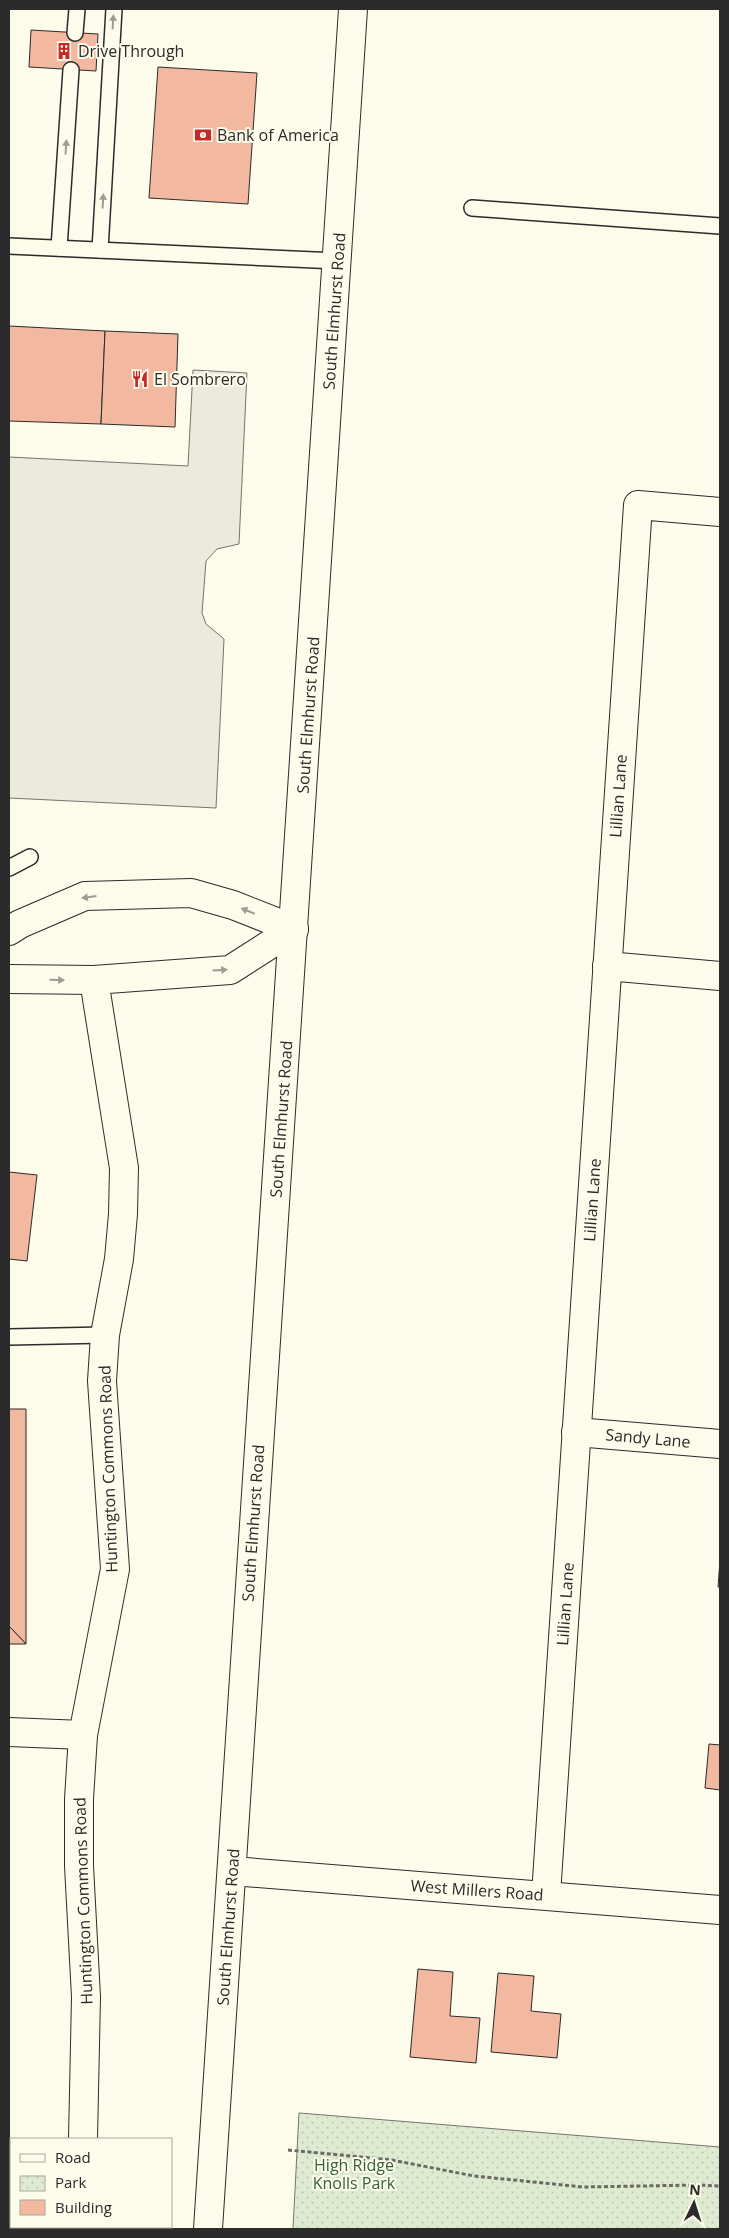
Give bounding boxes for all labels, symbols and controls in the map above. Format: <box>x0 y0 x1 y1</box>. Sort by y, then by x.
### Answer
one-way arrow <box>109 13 117 29</box>
place label: Drive Through <box>78 40 184 62</box>
building icon: Drive Through <box>54 41 74 61</box>
place label: Bank of America <box>217 124 339 146</box>
bank icon: Bank of America <box>193 125 213 145</box>
one-way arrow <box>62 139 70 155</box>
one-way arrow <box>99 193 107 209</box>
street label: South Elmhurst Road <box>318 232 350 390</box>
place label: El Sombrero <box>154 368 246 390</box>
restaurant icon: El Sombrero <box>130 369 150 389</box>
street label: South Elmhurst Road <box>292 636 324 794</box>
street label: Lillian Lane <box>604 754 632 838</box>
one-way arrow <box>81 893 97 901</box>
one-way arrow <box>241 906 256 914</box>
one-way arrow <box>212 966 228 974</box>
one-way arrow <box>50 976 66 984</box>
street label: South Elmhurst Road <box>265 1040 297 1198</box>
street label: Lillian Lane <box>578 1158 606 1242</box>
street label: Huntington Commons Road <box>93 1365 123 1573</box>
street label: Sandy Lane <box>604 1423 692 1453</box>
street label: South Elmhurst Road <box>237 1444 269 1602</box>
street label: Lillian Lane <box>551 1562 579 1646</box>
street label: Huntington Commons Road <box>68 1797 98 2005</box>
street label: South Elmhurst Road <box>212 1848 244 2006</box>
street label: West Millers Road <box>410 1874 544 1906</box>
legend <box>10 2138 172 2228</box>
text: Road <box>55 2147 91 2167</box>
park label: High Ridge Knolls Park <box>313 2154 396 2194</box>
text: Park <box>55 2172 86 2192</box>
north arrow <box>669 2178 719 2228</box>
text: N <box>689 2180 701 2199</box>
text: Building <box>55 2197 112 2217</box>

